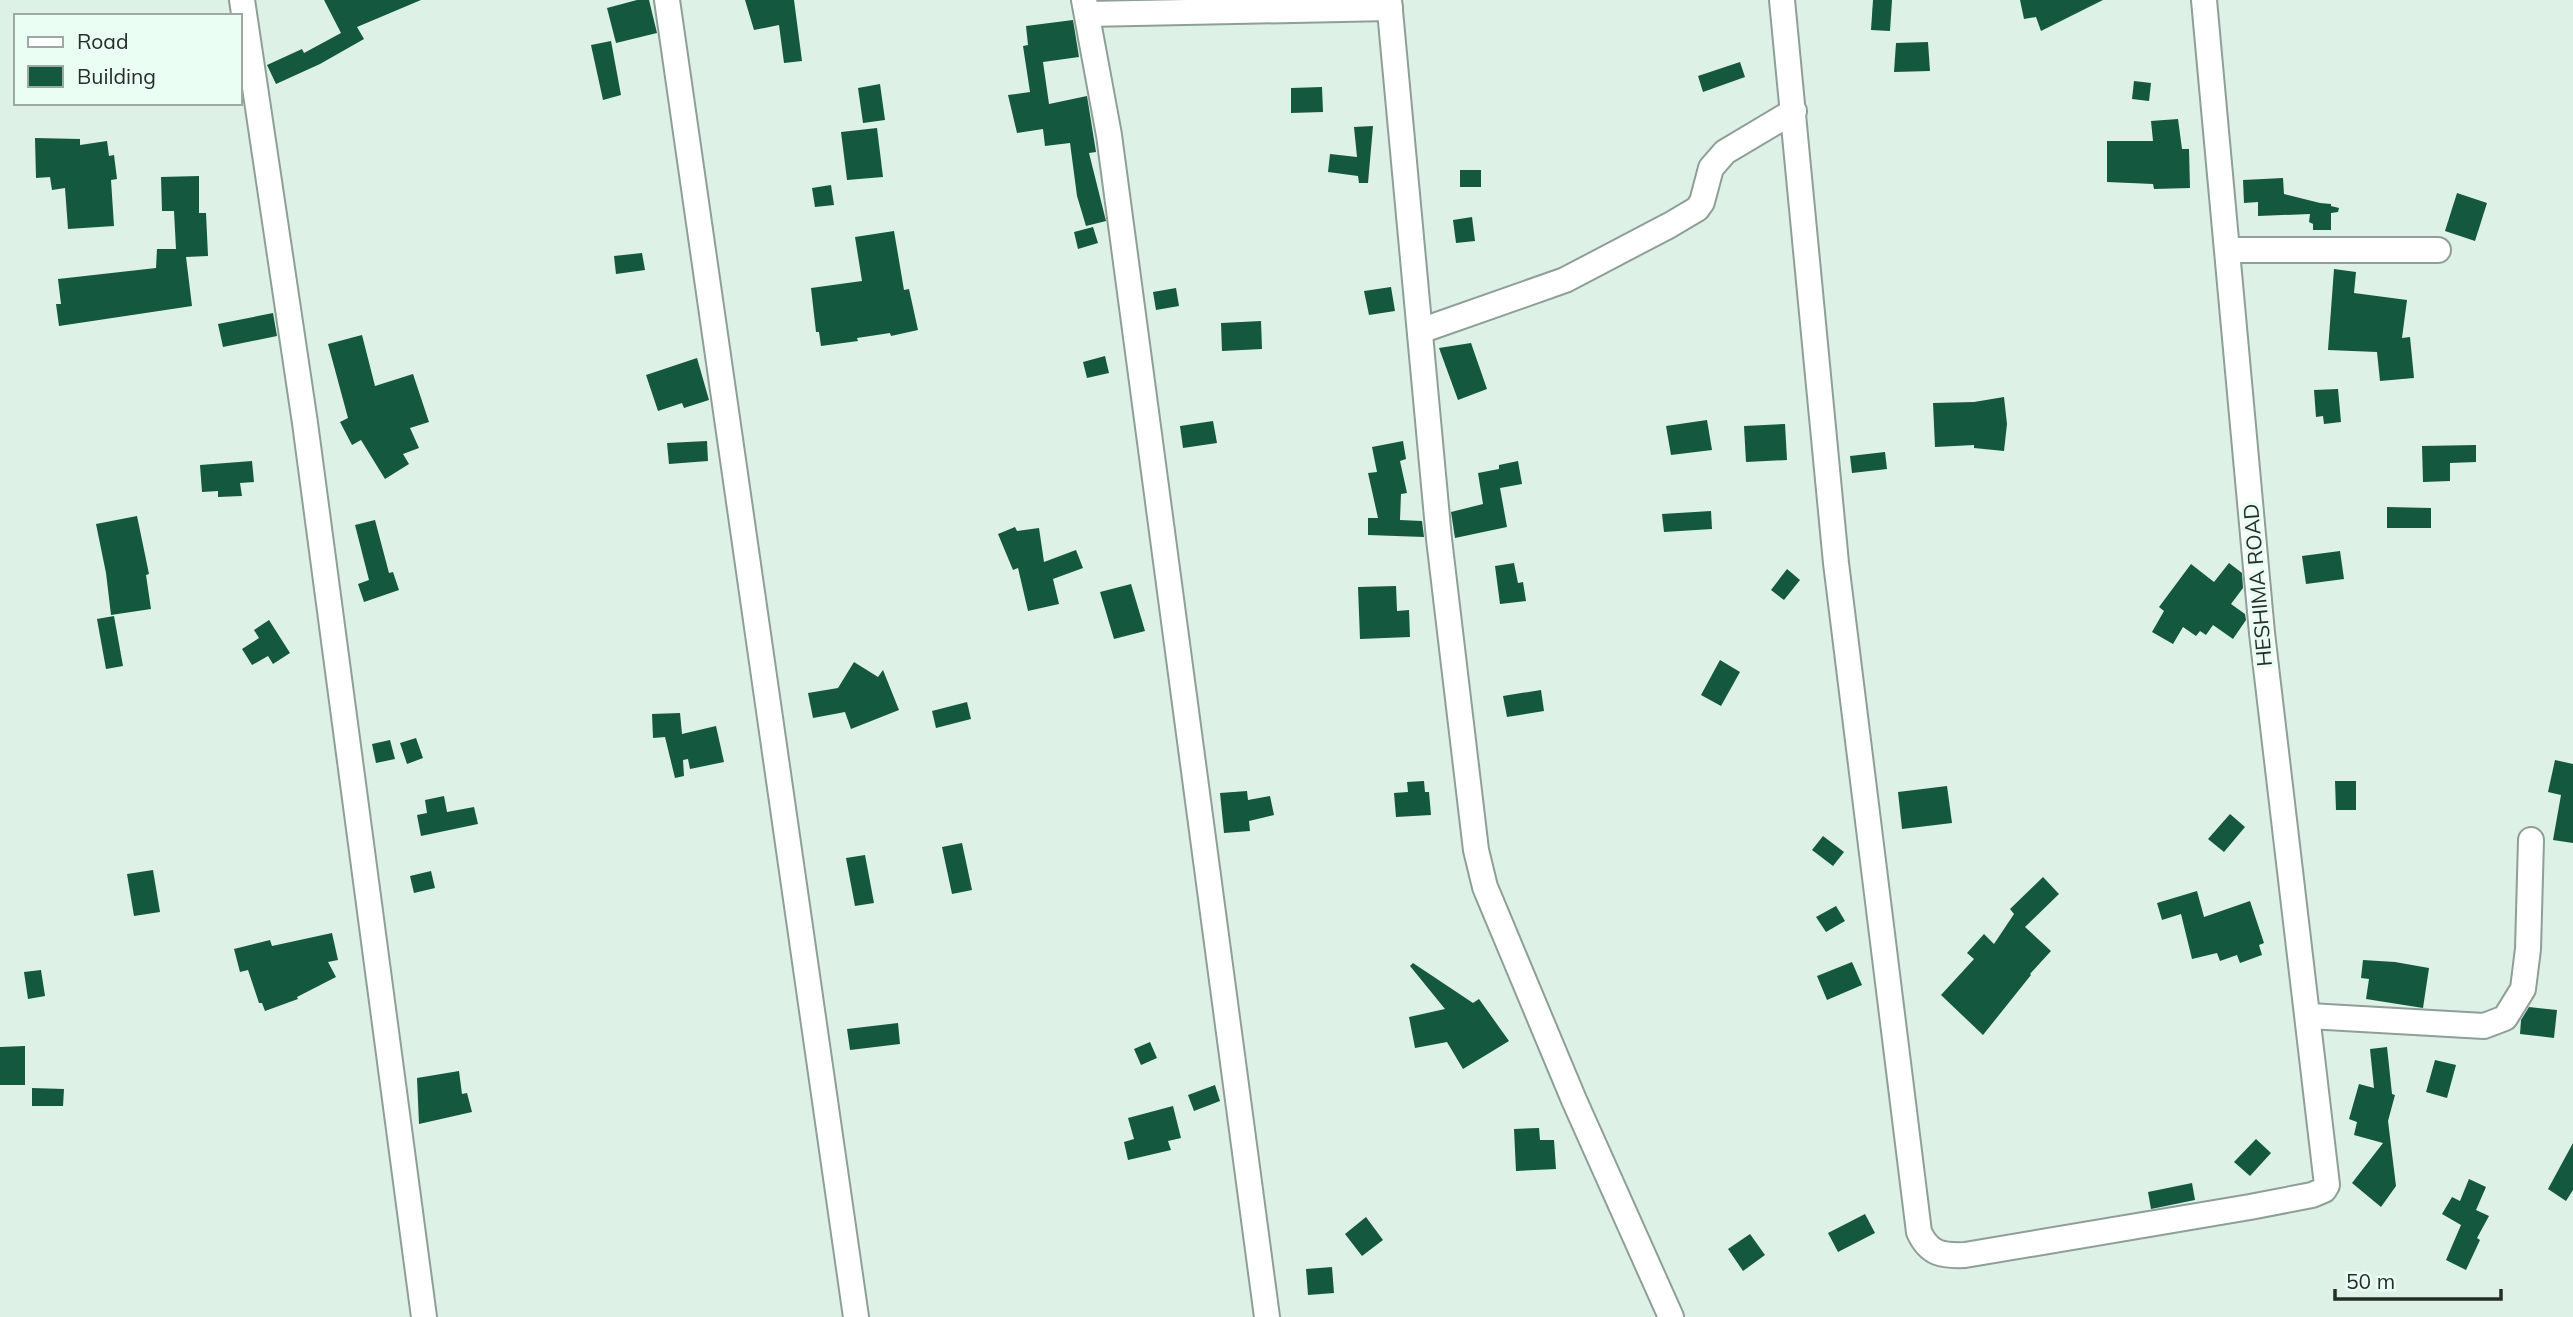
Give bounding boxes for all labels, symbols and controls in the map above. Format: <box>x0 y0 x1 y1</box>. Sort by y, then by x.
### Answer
legend <box>14 14 242 105</box>
text: Road <box>77 28 128 54</box>
text: Building <box>77 63 156 89</box>
street label: HESHIMA ROAD <box>2237 503 2277 668</box>
scale bar <box>2335 1258 2501 1302</box>
text: 50 m <box>2346 1268 2395 1294</box>

